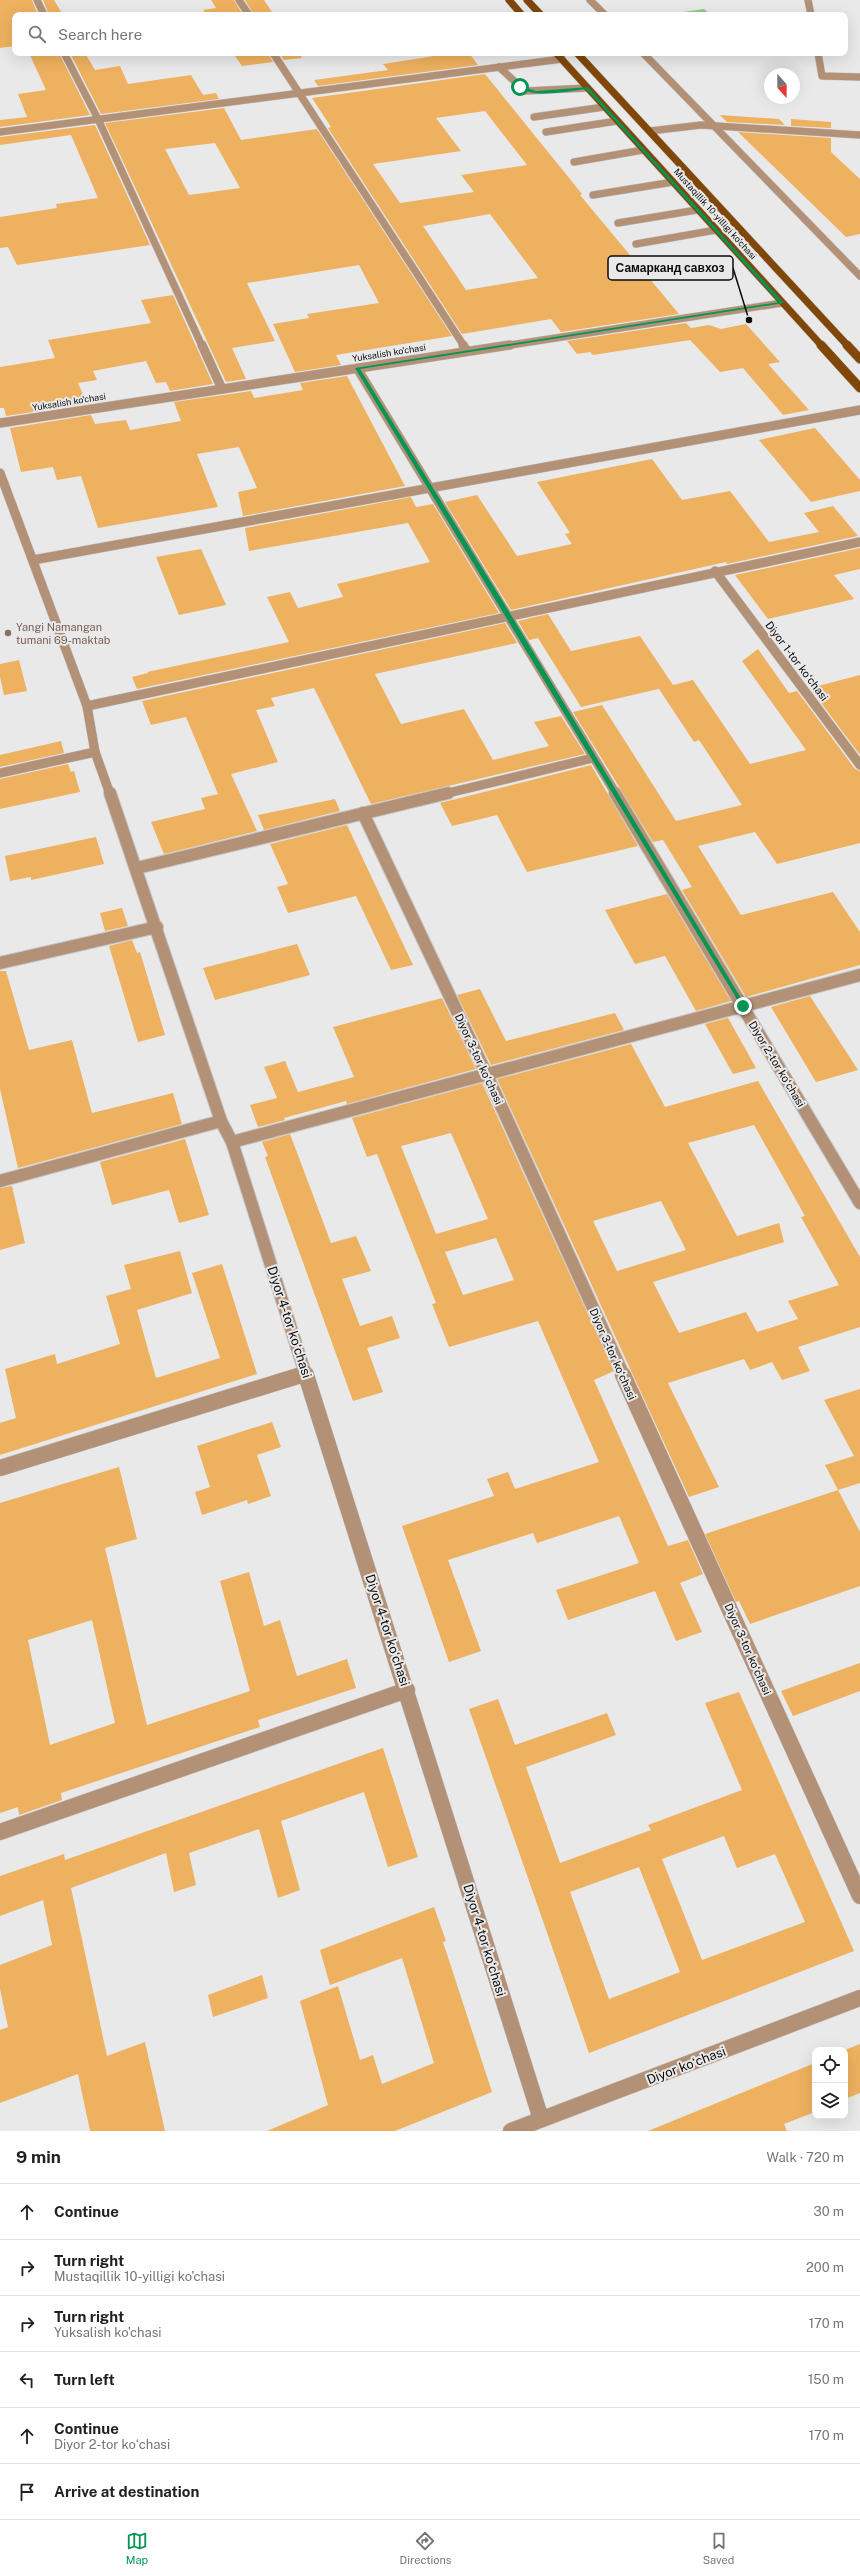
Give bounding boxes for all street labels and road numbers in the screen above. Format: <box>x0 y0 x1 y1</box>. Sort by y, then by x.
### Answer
street label: Mustaqillik 10-yilligi ko'chasi <box>672 166 759 261</box>
street label: Yuksalish ko'chasi <box>351 341 427 364</box>
street label: Yuksalish ko'chasi <box>31 390 107 413</box>
street label: Diyor 1-tor koʻchasi <box>763 619 831 703</box>
street label: Diyor 3-tor koʻchasi <box>453 1012 505 1106</box>
street label: Diyor 2-tor koʻchasi <box>747 1019 807 1109</box>
street label: Diyor 4-tor koʻchasi <box>264 1264 315 1380</box>
street label: Diyor 3-tor koʻchasi <box>587 1306 639 1402</box>
street label: Diyor 4-tor koʻchasi <box>362 1572 413 1688</box>
street label: Diyor 3-tor koʻchasi <box>722 1601 774 1697</box>
street label: Diyor 4-tor koʻchasi <box>460 1882 509 1998</box>
street label: Diyor koʻchasi <box>645 2044 728 2087</box>

